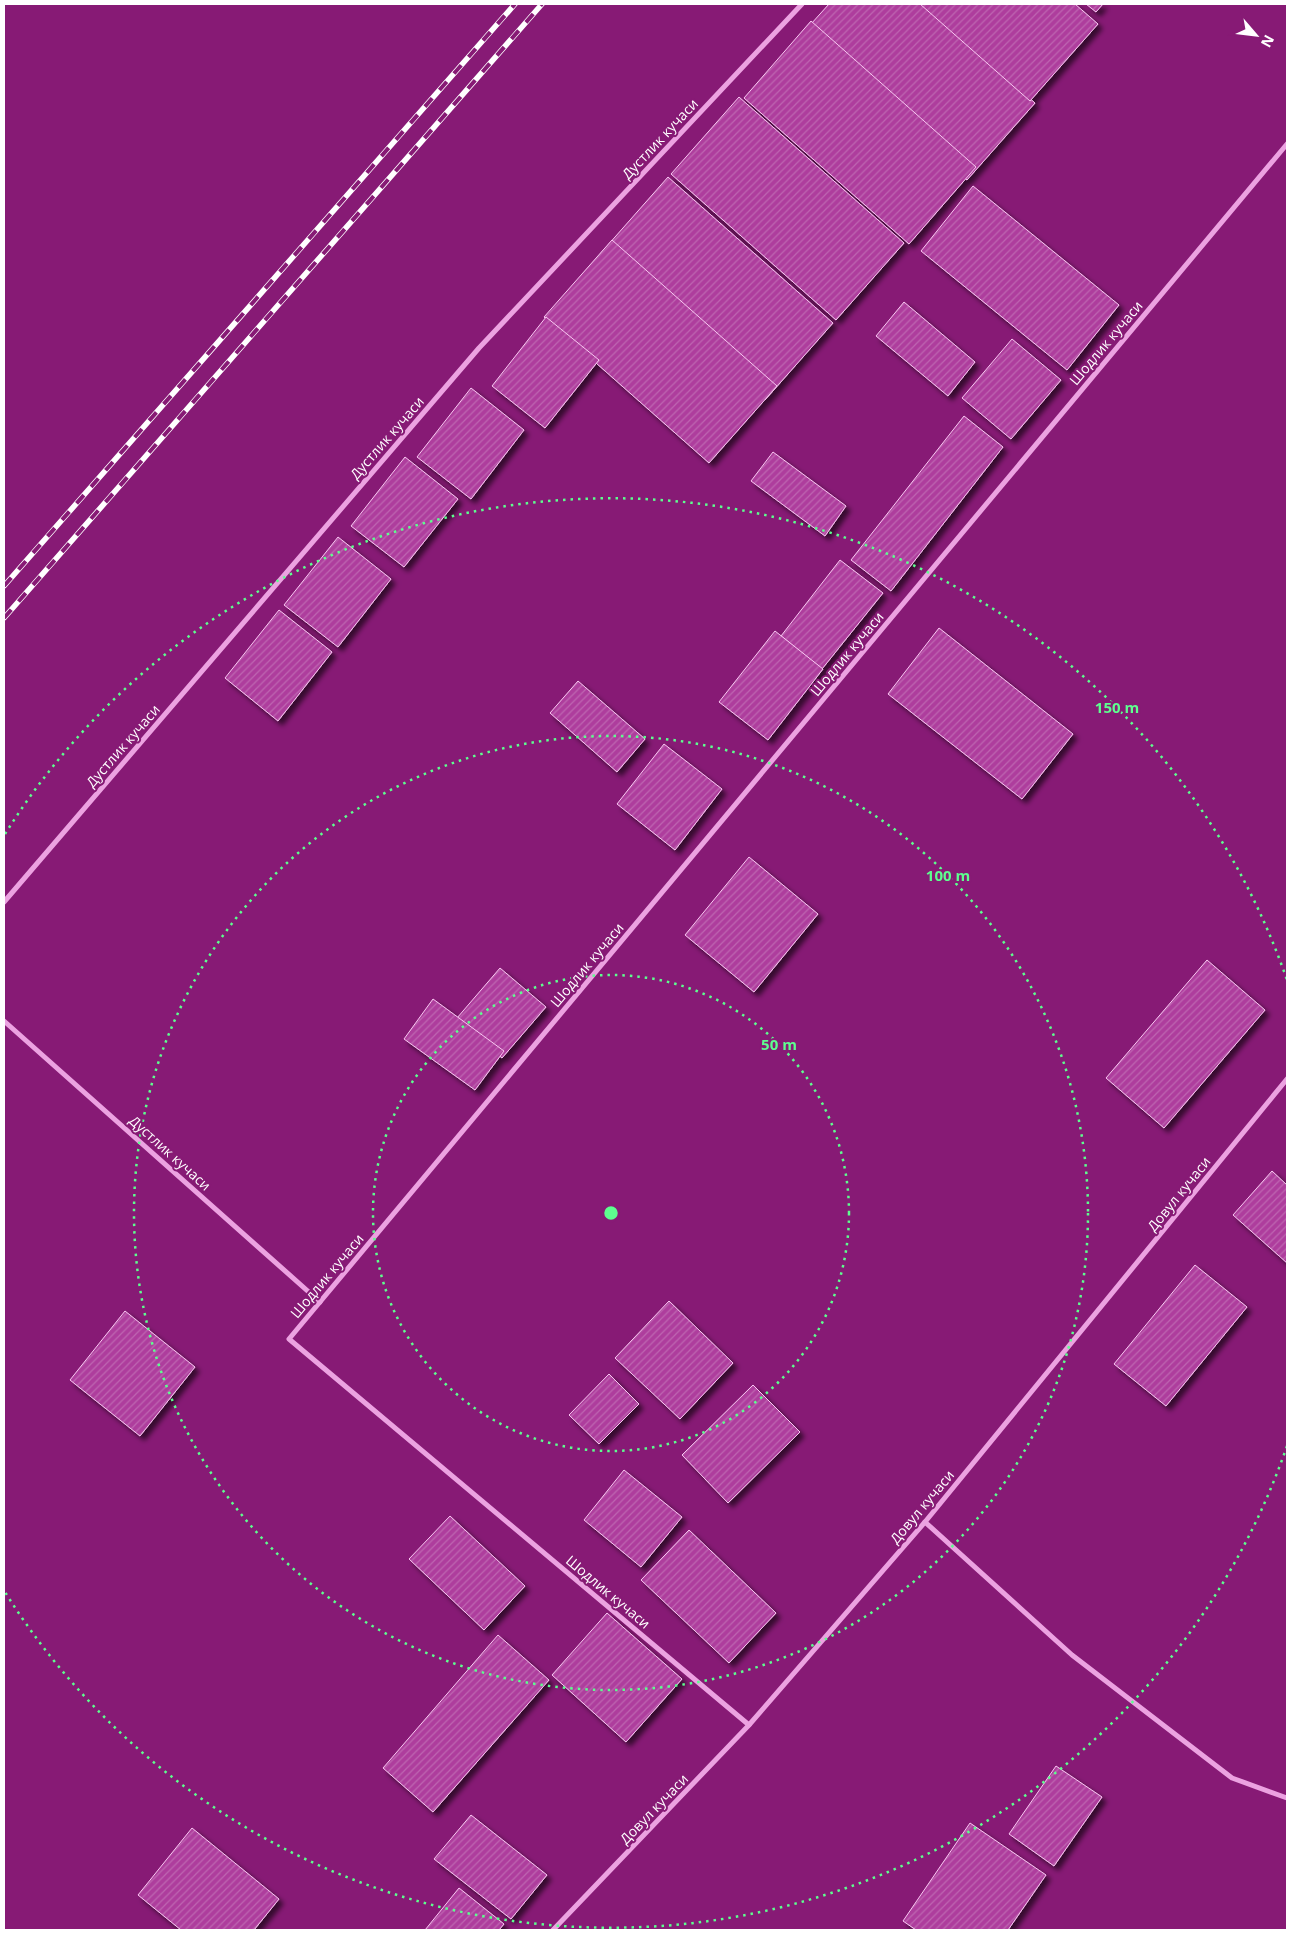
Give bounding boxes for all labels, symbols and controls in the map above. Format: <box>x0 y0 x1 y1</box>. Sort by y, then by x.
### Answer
north arrow <box>1231 10 1281 60</box>
text: N <box>1257 32 1279 51</box>
street label: Дустлик кучаси <box>617 94 702 183</box>
street label: Шодлик кучаси <box>1065 296 1147 389</box>
street label: Дустлик кучаси <box>345 392 428 483</box>
street label: Шодлик кучаси <box>806 607 888 700</box>
text: 150 m <box>1095 697 1139 717</box>
street label: Дустлик кучаси <box>81 700 164 791</box>
text: 100 m <box>926 865 970 885</box>
street label: Шодлик кучаси <box>546 918 628 1011</box>
text: 50 m <box>761 1034 797 1054</box>
street label: Дустлик кучаси <box>125 1111 215 1194</box>
street label: Довул кучаси <box>1143 1152 1215 1235</box>
centre of rings <box>602 1204 620 1222</box>
street label: Шодлик кучаси <box>286 1229 368 1322</box>
street label: Довул кучаси <box>885 1466 958 1548</box>
street label: Шодлик кучаси <box>562 1551 655 1633</box>
street label: Довул кучаси <box>615 1769 692 1848</box>

